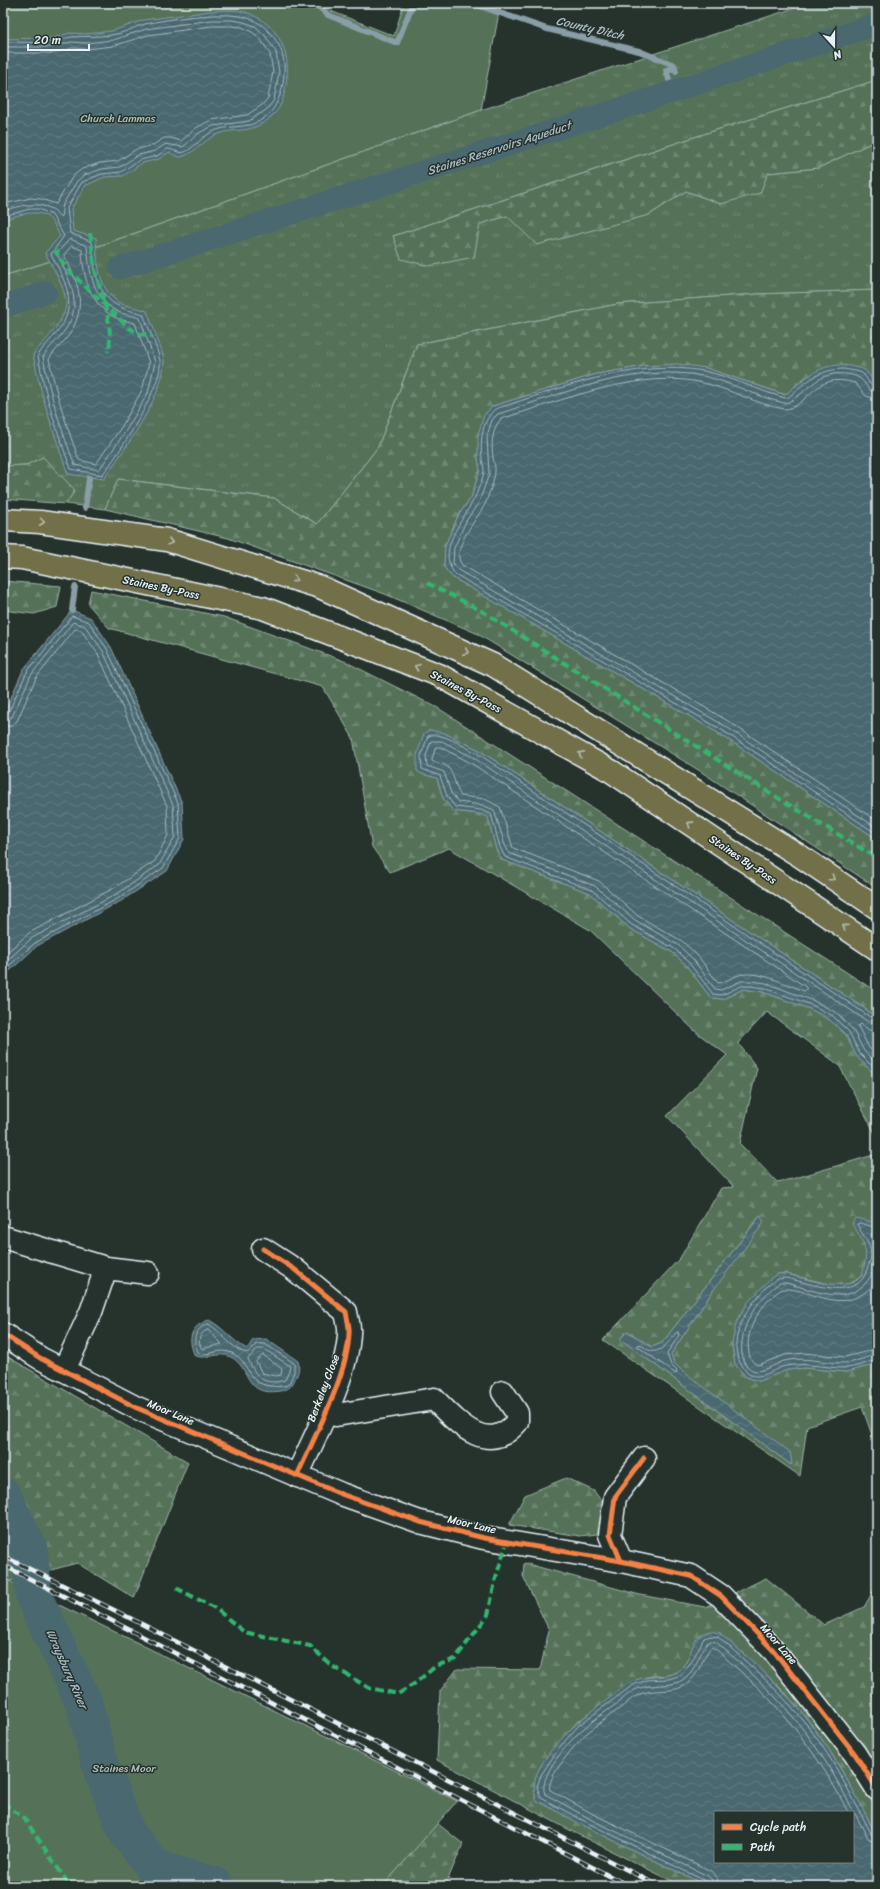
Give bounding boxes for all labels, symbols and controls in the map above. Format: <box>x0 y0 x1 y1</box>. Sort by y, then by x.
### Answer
water label: County Ditch <box>554 10 628 47</box>
scale bar <box>28 26 89 52</box>
north arrow <box>814 26 854 66</box>
text: 20 m <box>34 29 61 51</box>
text: N <box>830 44 845 65</box>
park label: Church Lammas <box>80 109 157 128</box>
water label: Staines Reservoirs Aqueduct <box>424 114 576 182</box>
one-way arrow <box>39 517 45 526</box>
one-way arrow <box>167 537 174 545</box>
street label: Staines By-Pass <box>121 570 202 605</box>
one-way arrow <box>291 574 298 583</box>
one-way arrow <box>461 647 469 655</box>
one-way arrow <box>413 663 420 671</box>
street label: Staines By-Pass <box>427 665 505 718</box>
one-way arrow <box>577 752 585 759</box>
one-way arrow <box>688 822 695 829</box>
street label: Staines By-Pass <box>705 830 781 889</box>
one-way arrow <box>828 873 835 880</box>
one-way arrow <box>842 925 849 932</box>
street label: Berkeley Close <box>302 1351 345 1425</box>
street label: Moor Lane <box>144 1394 198 1431</box>
street label: Moor Lane <box>446 1510 499 1539</box>
street label: Moor Lane <box>755 1619 802 1670</box>
water label: Wraysbury River <box>39 1625 95 1715</box>
park label: Staines Moor <box>92 1759 157 1778</box>
legend <box>714 1811 854 1863</box>
text: Cycle path <box>750 1816 806 1838</box>
text: Path <box>750 1836 775 1858</box>

